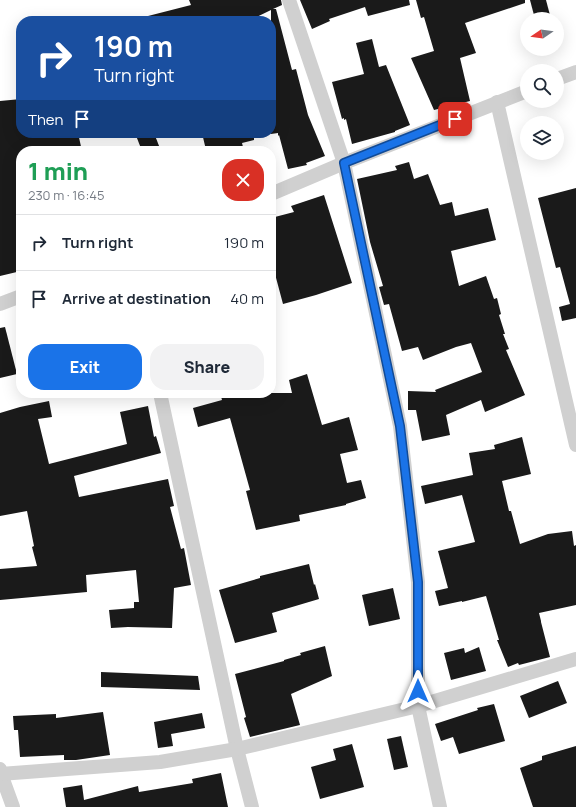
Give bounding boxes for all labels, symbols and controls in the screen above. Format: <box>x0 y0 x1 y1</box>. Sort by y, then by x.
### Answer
north arrow <box>520 12 564 56</box>
map controls <box>520 12 564 160</box>
text: 190 m <box>94 27 173 65</box>
icon: right <box>28 32 80 84</box>
text: Turn right <box>94 63 175 87</box>
button: search <box>520 64 564 108</box>
pin <box>438 102 472 136</box>
icon: arrive <box>71 108 93 130</box>
icon: arrive <box>444 108 466 130</box>
text: Then <box>28 109 63 130</box>
button: layers <box>520 116 564 160</box>
text: 1 min <box>28 154 88 187</box>
button: close <box>222 159 264 201</box>
text: 230 m · 16:45 <box>28 186 105 204</box>
icon: right <box>28 232 50 254</box>
text: Turn right <box>62 232 133 253</box>
text: 190 m <box>224 232 264 253</box>
icon: arrive <box>28 288 50 310</box>
text: Arrive at destination <box>62 288 211 309</box>
text: 40 m <box>230 288 264 309</box>
button: Exit <box>28 344 142 390</box>
button: Share <box>150 344 264 390</box>
position arrow <box>397 670 439 712</box>

